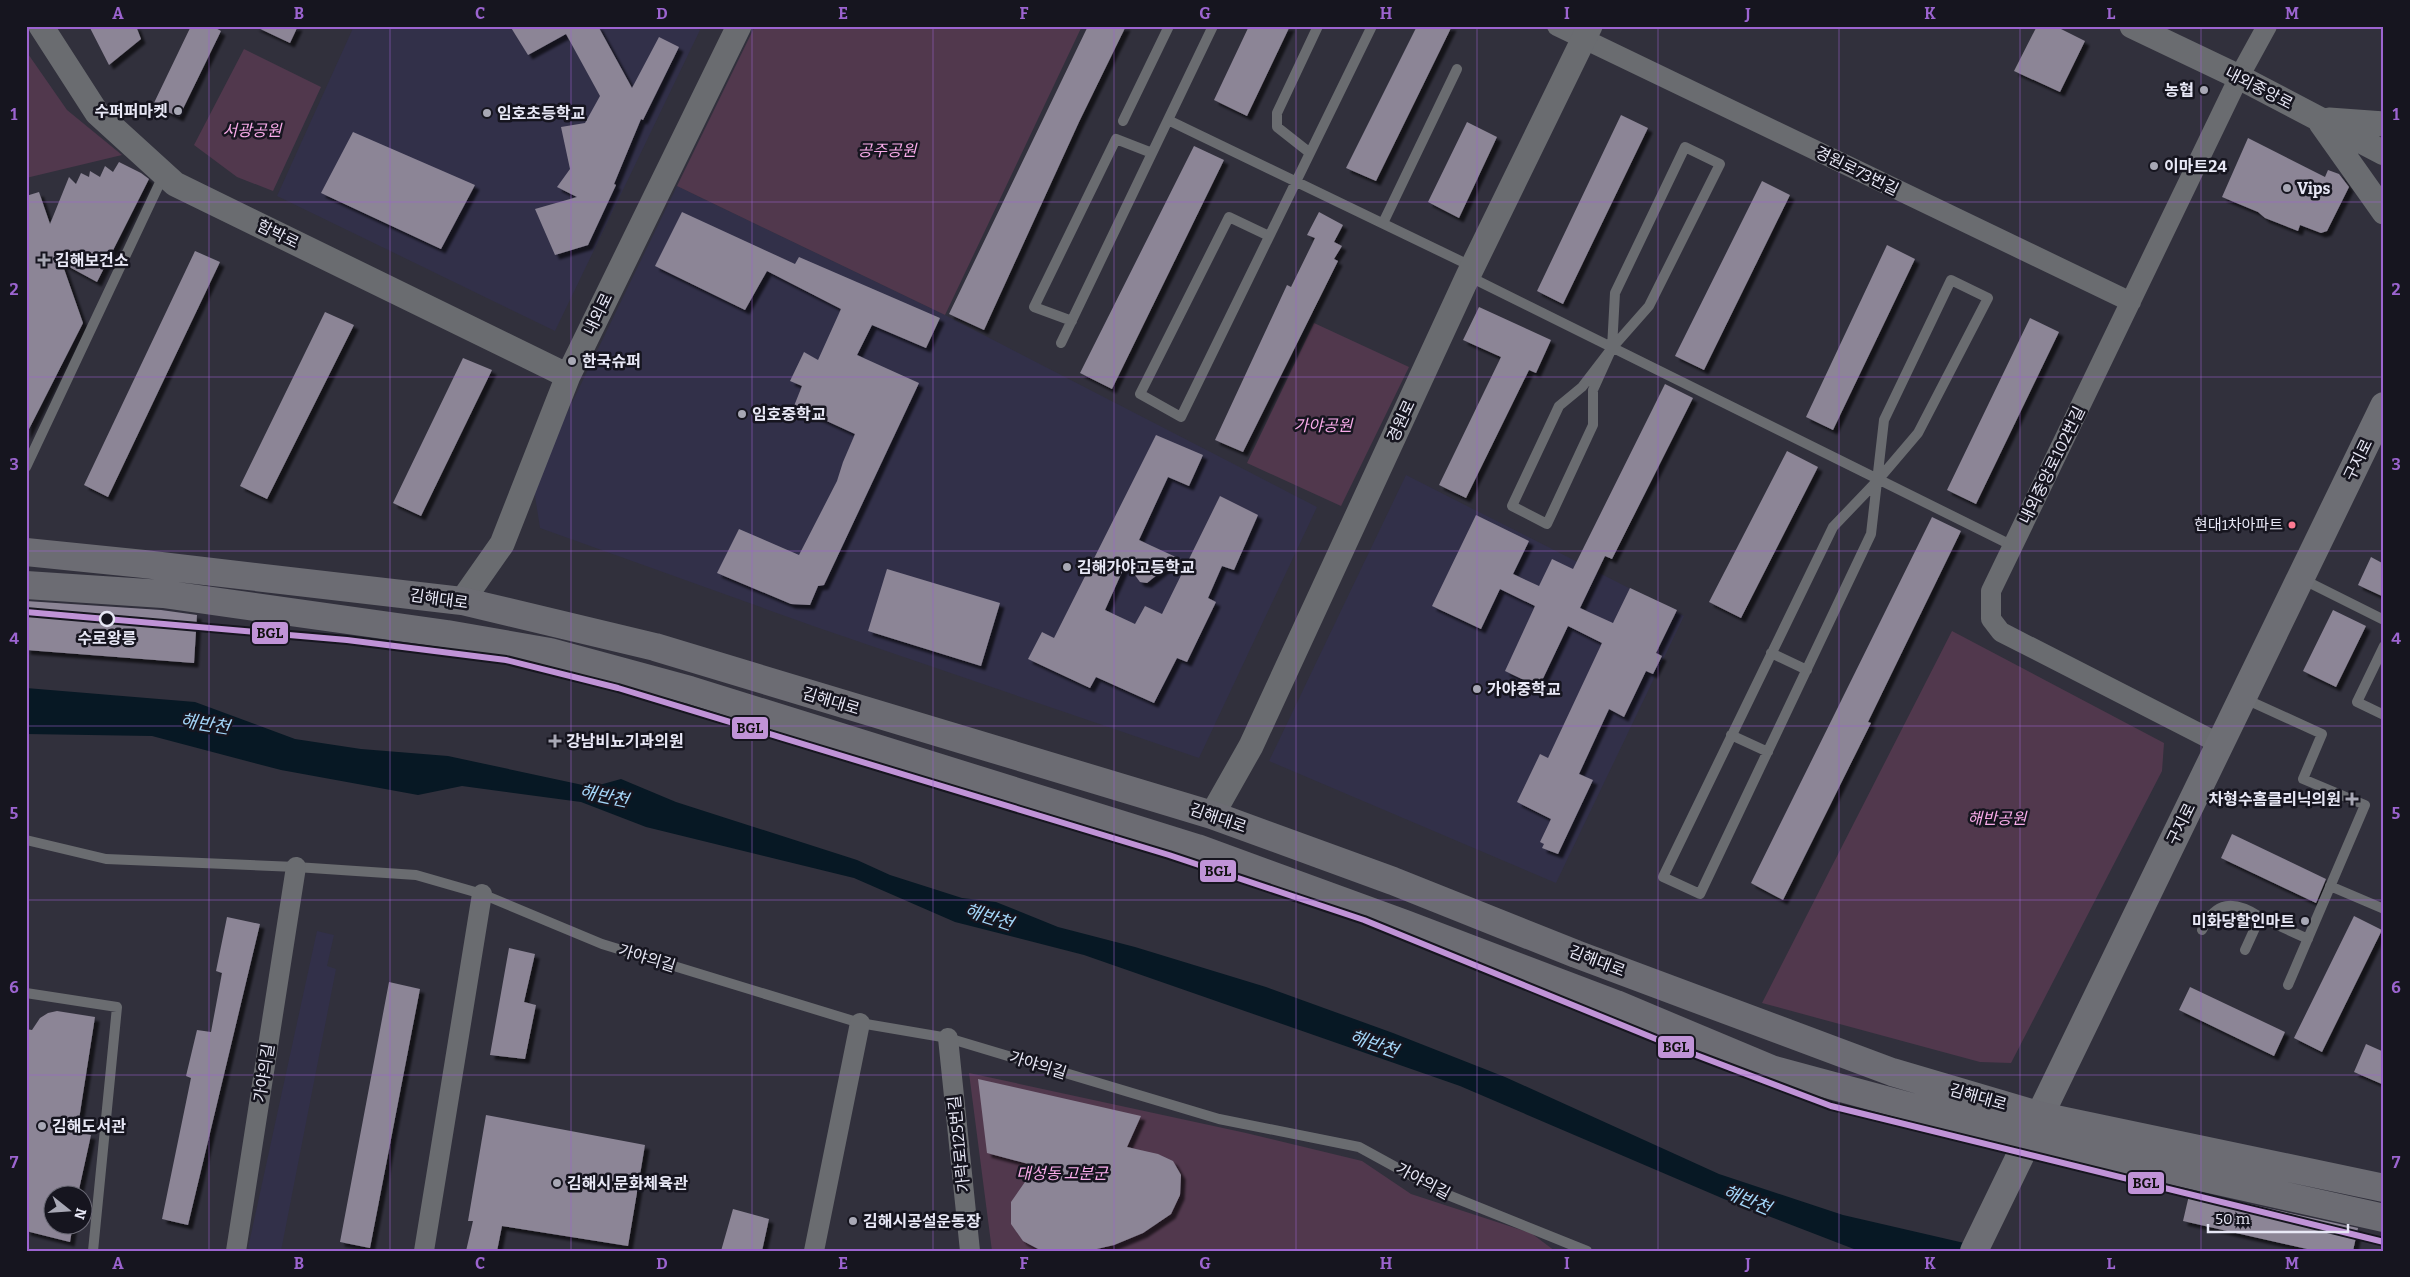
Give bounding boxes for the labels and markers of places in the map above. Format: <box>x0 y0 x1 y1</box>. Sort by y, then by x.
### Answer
place label: 농협 <box>2165 81 2194 100</box>
marker: 농협 <box>2198 84 2210 96</box>
place label: 수퍼퍼마켓 <box>94 102 168 121</box>
place label: 임호초등학교 <box>497 104 586 123</box>
marker: 수퍼퍼마켓 <box>172 105 184 117</box>
marker: 임호초등학교 <box>481 107 493 119</box>
place label: 이마트24 <box>2164 157 2227 176</box>
marker: 이마트24 <box>2148 160 2160 172</box>
place label: Vips <box>2297 179 2331 198</box>
marker: Vips <box>2281 182 2293 194</box>
place label: 김해보건소 <box>55 251 129 270</box>
marker: 김해보건소 <box>37 253 51 267</box>
place label: 한국슈퍼 <box>582 352 641 371</box>
marker: 한국슈퍼 <box>566 355 578 367</box>
place label: 임호중학교 <box>752 405 826 424</box>
marker: 임호중학교 <box>736 408 748 420</box>
place label: 현대1차아파트 <box>2194 516 2283 534</box>
marker: 현대1차아파트 <box>2287 520 2297 530</box>
place label: 김해가야고등학교 <box>1077 558 1195 577</box>
marker: 김해가야고등학교 <box>1061 561 1073 573</box>
marker: 수로왕릉 <box>99 611 115 627</box>
place label: 수로왕릉 <box>78 629 137 648</box>
place label: 가야중학교 <box>1487 680 1561 699</box>
marker: 가야중학교 <box>1471 683 1483 695</box>
place label: 강남비뇨기과의원 <box>566 732 684 751</box>
marker: 강남비뇨기과의원 <box>548 734 562 748</box>
place label: 차형수홈클리닉의원 <box>2209 790 2341 809</box>
marker: 차형수홈클리닉의원 <box>2345 792 2359 806</box>
place label: 미화당할인마트 <box>2192 912 2295 931</box>
marker: 미화당할인마트 <box>2299 915 2311 927</box>
place label: 김해도서관 <box>52 1117 126 1136</box>
marker: 김해도서관 <box>36 1120 48 1132</box>
place label: 김해시 문화체육관 <box>567 1174 688 1193</box>
marker: 김해시 문화체육관 <box>551 1177 563 1189</box>
place label: 김해시공설운동장 <box>863 1212 981 1231</box>
marker: 김해시공설운동장 <box>847 1215 859 1227</box>

